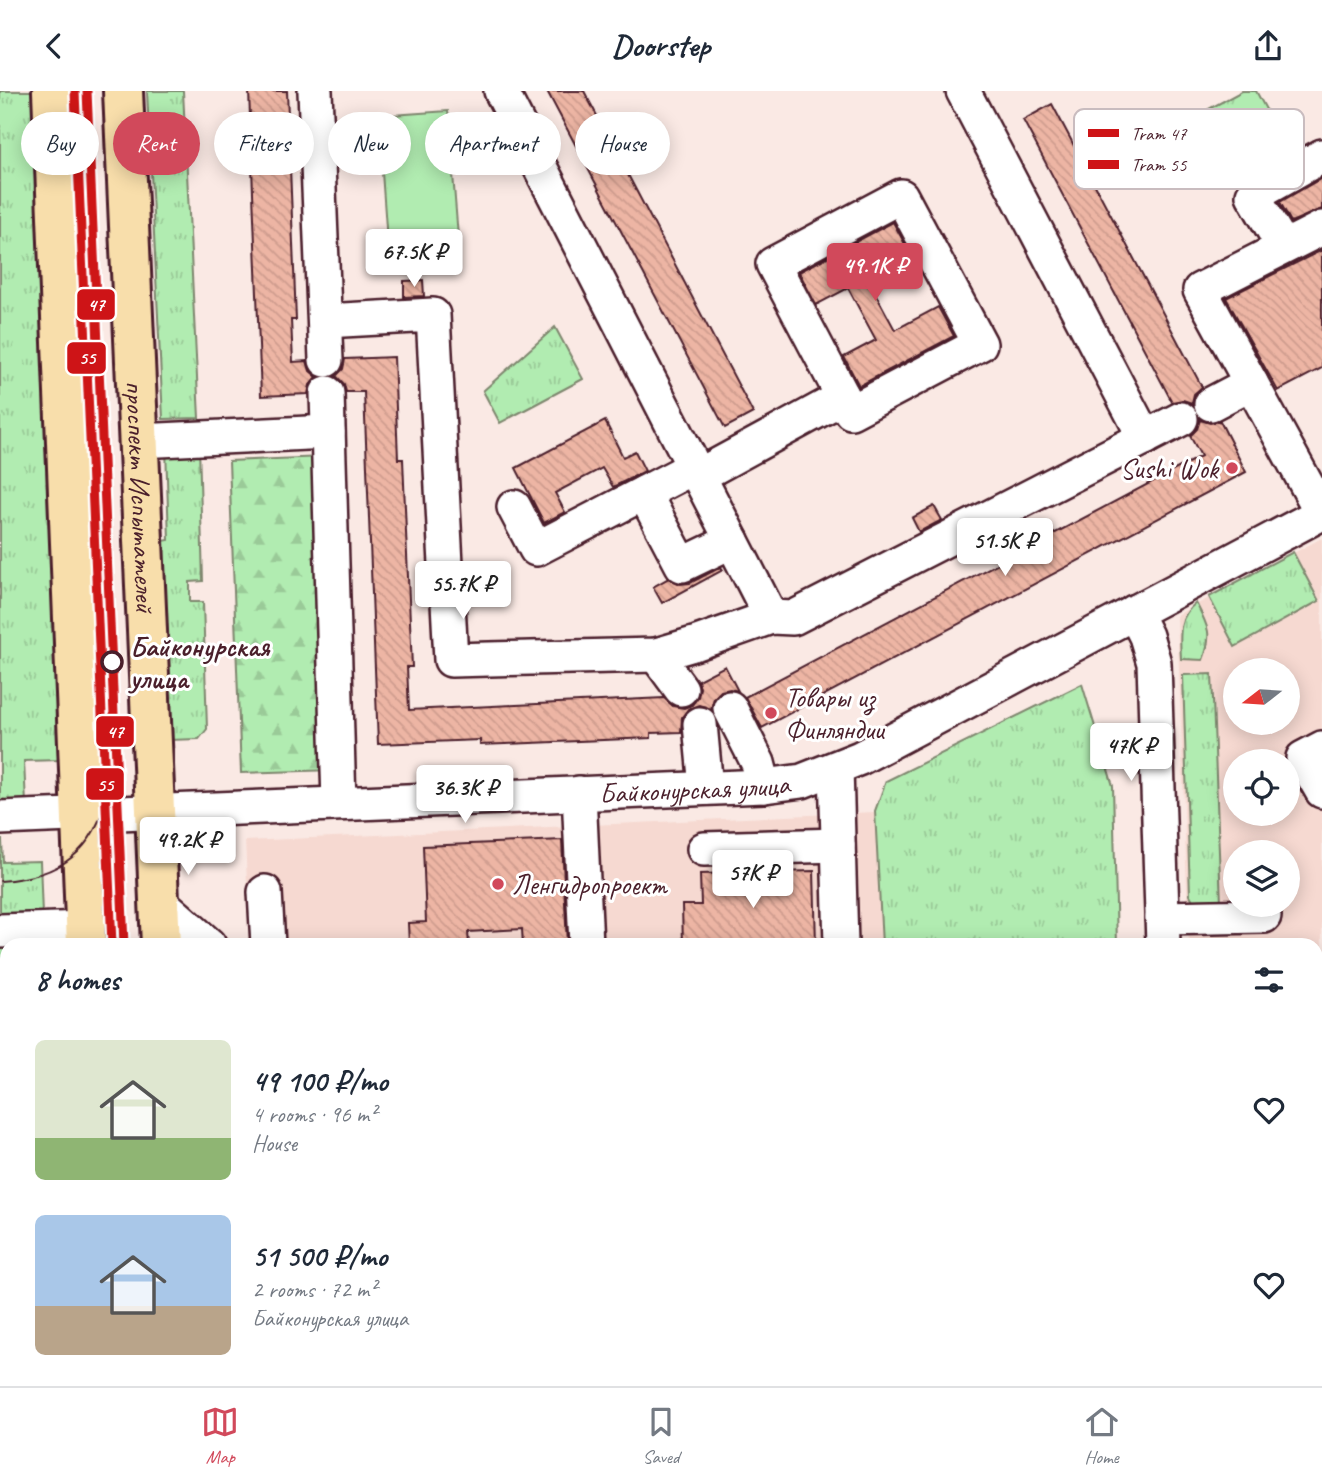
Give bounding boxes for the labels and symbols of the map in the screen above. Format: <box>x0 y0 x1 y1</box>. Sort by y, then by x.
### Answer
legend <box>1074 109 1304 189</box>
text: Tram 47 <box>1131 122 1188 146</box>
text: Tram 55 <box>1131 153 1188 177</box>
pin: 67.5K ₽ <box>349 229 479 289</box>
pin: 49.1K ₽ <box>810 243 940 303</box>
line badge: 47 <box>76 288 116 321</box>
text: 47 <box>87 293 107 317</box>
line badge: 55 <box>66 341 107 375</box>
text: 55 <box>79 346 97 370</box>
street label: проспект Испытателей <box>118 380 164 615</box>
place label: Sushi Wok <box>1120 451 1220 486</box>
marker: Sushi Wok <box>1224 460 1240 476</box>
pin: 51.5K ₽ <box>940 519 1070 578</box>
pin: 55.7K ₽ <box>398 561 528 621</box>
place label: Байконурская улица <box>127 629 271 696</box>
marker: Байконурская улица <box>101 651 123 673</box>
north arrow <box>1223 658 1300 735</box>
place label: Товары из Финляндии <box>785 680 886 747</box>
marker: Товары из Финляндии <box>763 705 779 721</box>
line badge: 47 <box>95 715 135 748</box>
text: 47 <box>106 720 126 744</box>
pin: 47K ₽ <box>1082 723 1180 783</box>
pin: 36.3K ₽ <box>400 765 530 825</box>
street label: Байконурская улица <box>599 765 793 810</box>
line badge: 55 <box>85 767 125 801</box>
text: 55 <box>97 773 115 797</box>
pin: 49.2K ₽ <box>123 817 253 877</box>
pin: 57K ₽ <box>704 851 802 910</box>
place label: Ленгидропроект <box>512 867 669 902</box>
marker: Ленгидропроект <box>490 876 506 892</box>

